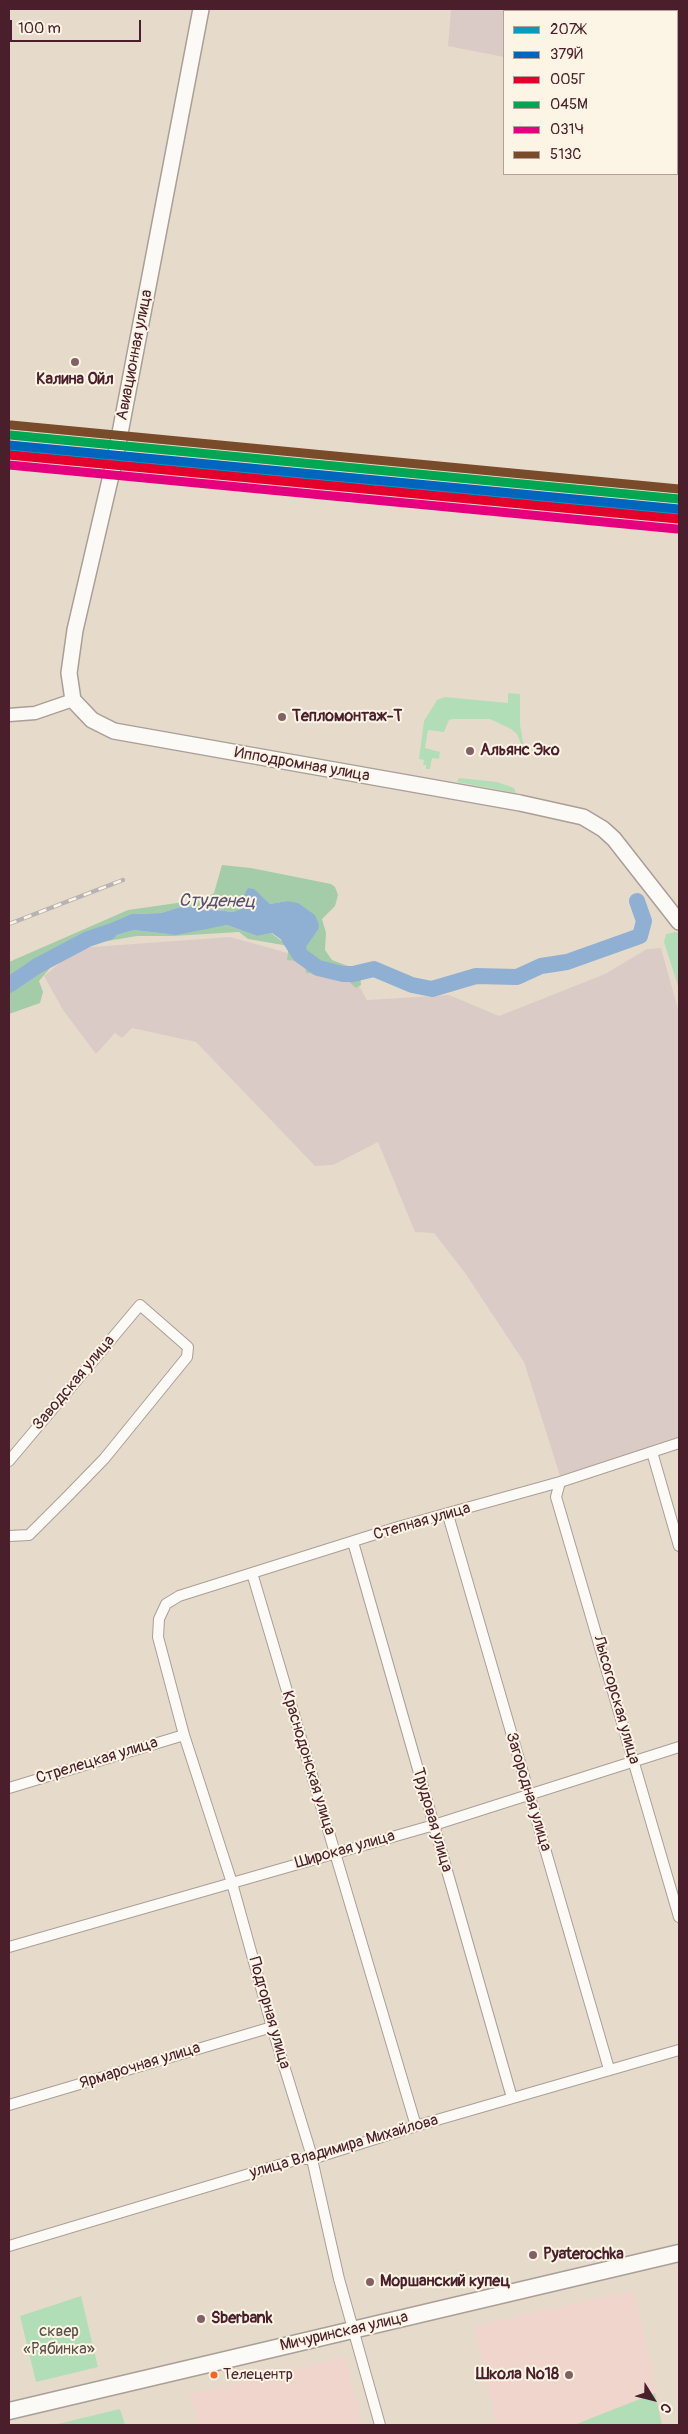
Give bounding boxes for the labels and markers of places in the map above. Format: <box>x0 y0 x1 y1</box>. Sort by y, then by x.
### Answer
marker: Калина Ойл <box>69 356 81 368</box>
place label: Калина Ойл <box>36 370 114 390</box>
place label: Тепломонтаж-Т <box>292 707 402 727</box>
marker: Тепломонтаж-Т <box>276 711 288 723</box>
place label: Альянс Эко <box>480 741 560 761</box>
marker: Альянс Эко <box>464 745 476 757</box>
place label: Pyaterochka <box>543 2245 624 2265</box>
marker: Pyaterochka <box>527 2249 539 2261</box>
place label: Моршанский купец <box>380 2272 510 2292</box>
marker: Моршанский купец <box>364 2276 376 2288</box>
place label: Sberbank <box>211 2309 272 2329</box>
marker: Sberbank <box>195 2313 207 2325</box>
place label: Школа №18 <box>476 2365 559 2385</box>
place label: Телецентр <box>223 2366 293 2384</box>
marker: Школа №18 <box>563 2369 575 2381</box>
marker: Телецентр <box>209 2370 219 2380</box>

